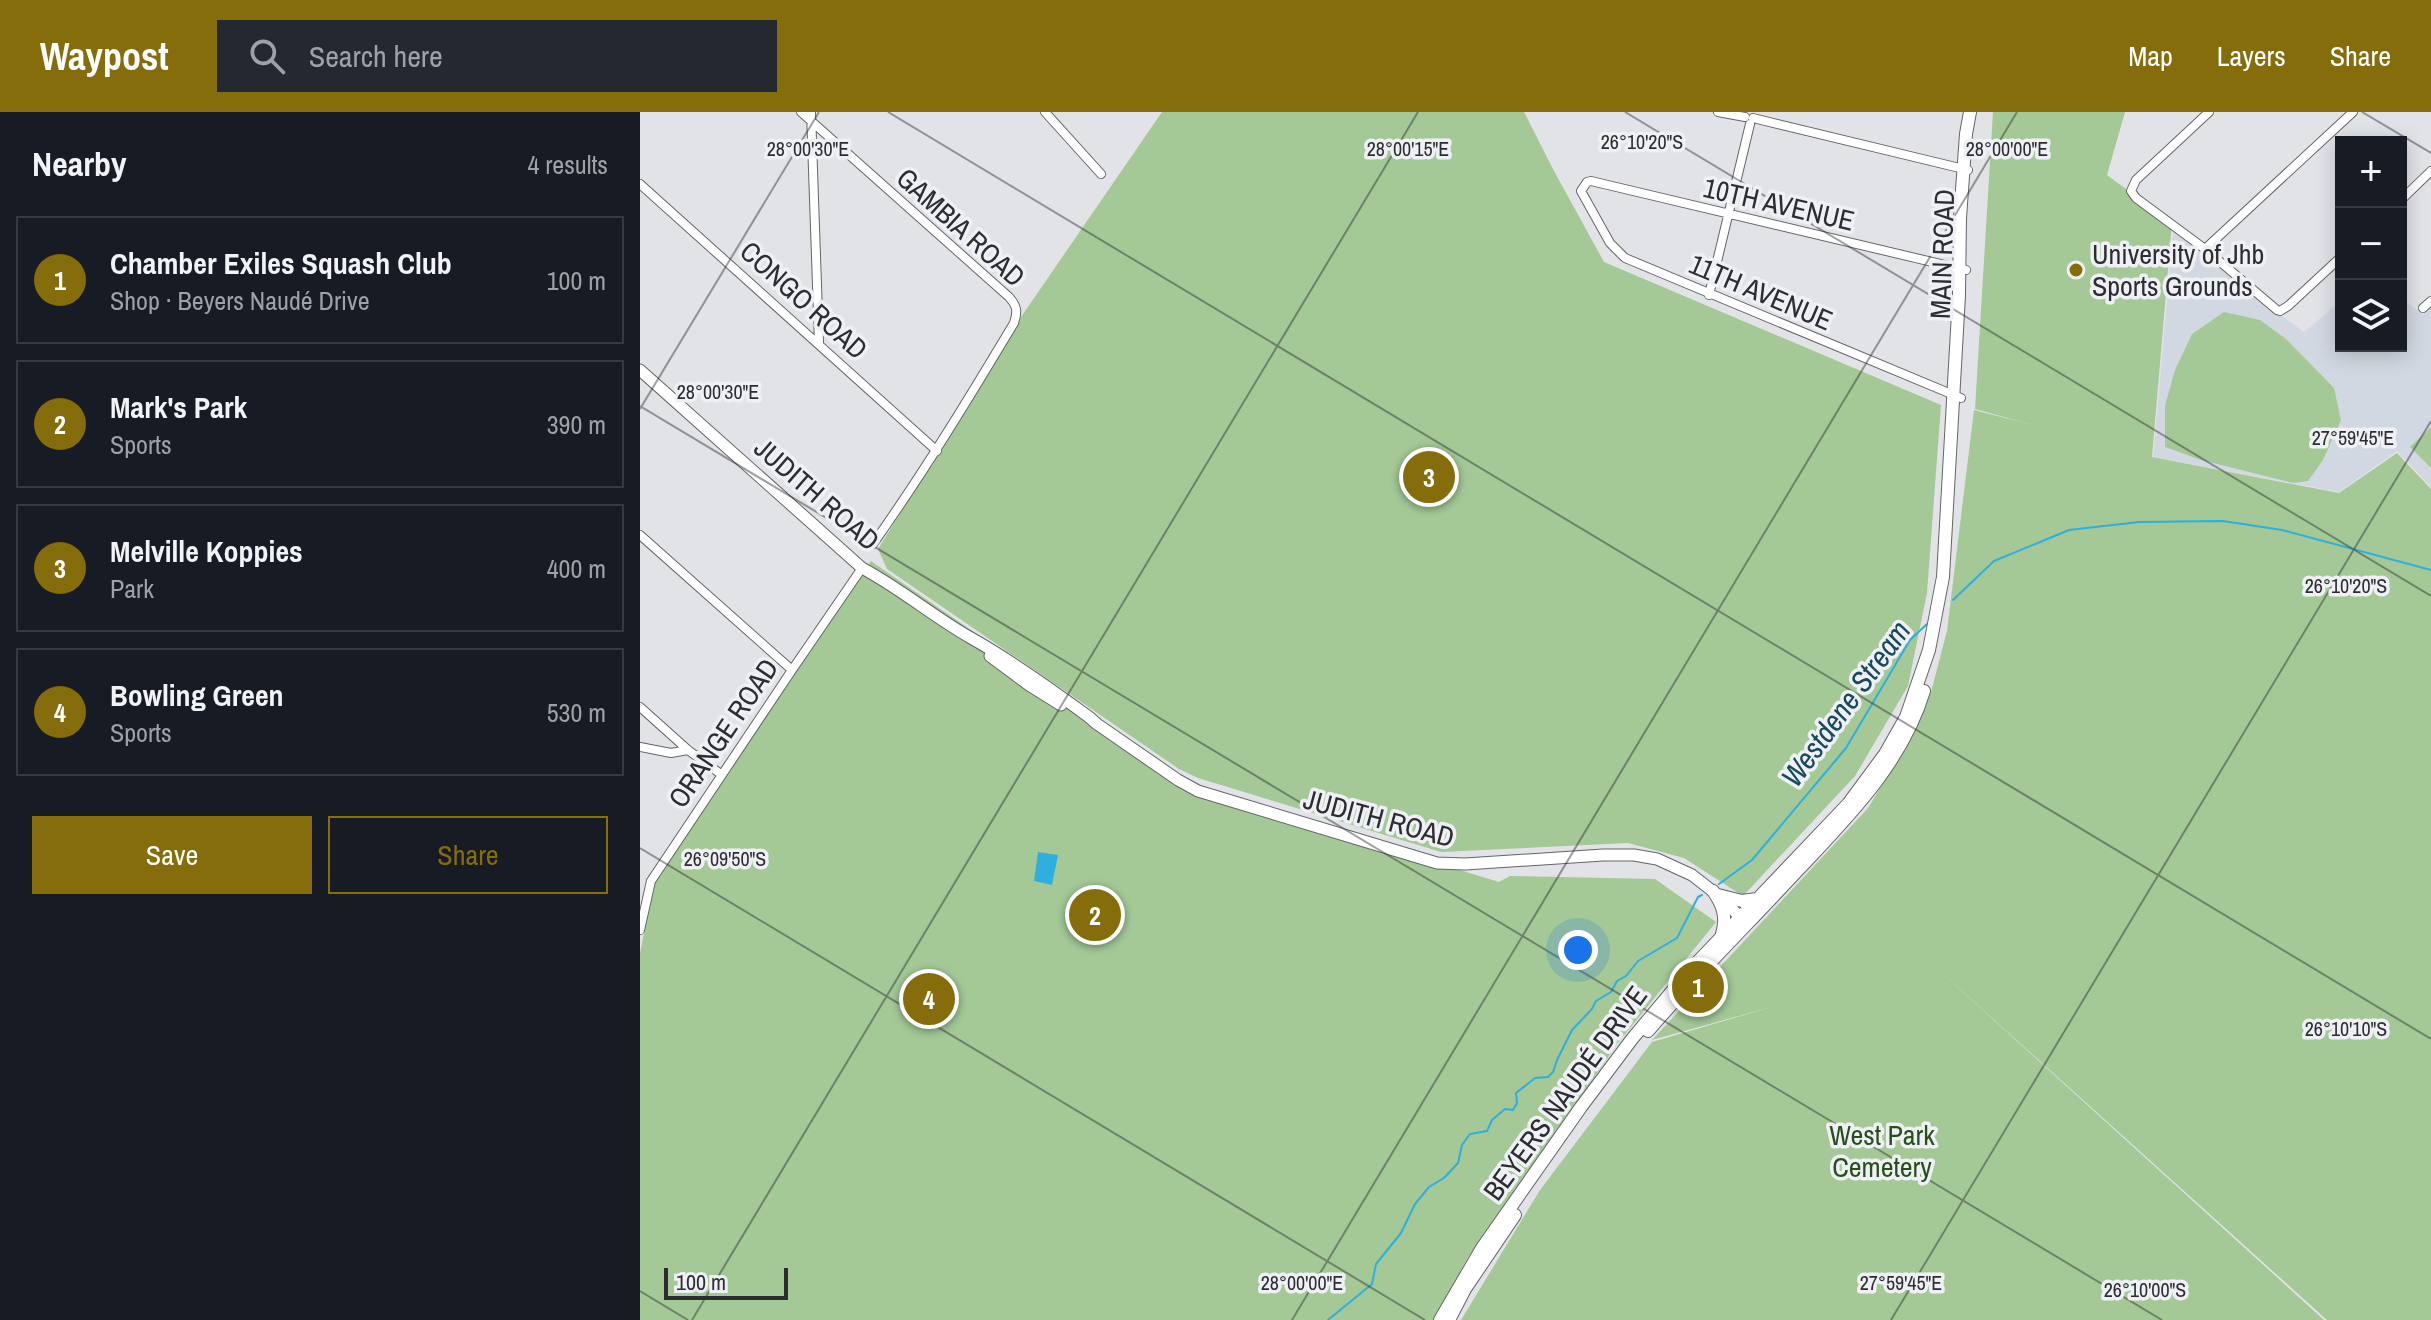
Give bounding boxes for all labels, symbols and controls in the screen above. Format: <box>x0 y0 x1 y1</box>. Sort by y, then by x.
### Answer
search box <box>217 20 777 92</box>
text: Waypost <box>40 31 169 82</box>
icon: search <box>245 34 289 78</box>
text: Search here <box>309 36 443 76</box>
text: Map <box>2128 37 2173 75</box>
text: Layers <box>2217 37 2286 75</box>
text: Share <box>2330 37 2391 75</box>
text: 26°10'20"S <box>1601 128 1683 155</box>
text: 28°00'30"E <box>767 135 849 162</box>
text: 28°00'15"E <box>1367 135 1449 162</box>
text: 28°00'00"E <box>1966 135 2048 162</box>
map controls <box>2335 136 2407 352</box>
button: + <box>2335 136 2407 208</box>
text: Nearby <box>32 141 127 187</box>
text: 4 results <box>527 147 608 182</box>
street label: GAMBIA ROAD <box>889 159 1033 295</box>
street label: 10TH AVENUE <box>1700 168 1858 240</box>
street label: MAIN ROAD <box>1921 188 1963 320</box>
button: − <box>2335 208 2407 280</box>
street label: CONGO ROAD <box>732 233 876 367</box>
place label: University of Jhb Sports Grounds <box>2092 235 2264 305</box>
text: Chamber Exiles Squash Club <box>110 243 452 283</box>
street label: 11TH AVENUE <box>1683 245 1839 339</box>
marker: University of Jhb Sports Grounds <box>2067 261 2085 279</box>
text: 1 <box>54 263 66 298</box>
text: 100 m <box>547 263 606 298</box>
button: layers <box>2335 280 2407 352</box>
text: Shop · Beyers Naudé Drive <box>110 283 370 318</box>
text: 28°00'30"E <box>677 378 759 405</box>
text: Mark's Park <box>110 387 247 427</box>
text: 2 <box>54 407 66 442</box>
text: 390 m <box>547 407 606 442</box>
text: 27°59'45"E <box>2312 424 2394 451</box>
text: Sports <box>110 427 172 462</box>
street label: JUDITH ROAD <box>746 429 888 559</box>
pin: 3 <box>1403 447 1455 507</box>
text: Melville Koppies <box>110 531 303 571</box>
text: 3 <box>54 551 66 586</box>
text: 400 m <box>547 551 606 586</box>
text: Park <box>110 571 154 606</box>
text: 26°10'20"S <box>2305 572 2387 599</box>
water label: Westdene Stream <box>1771 612 1919 795</box>
street label: ORANGE ROAD <box>659 651 787 815</box>
text: Bowling Green <box>110 675 284 715</box>
text: 4 <box>54 695 66 730</box>
text: 530 m <box>547 695 606 730</box>
text: Sports <box>110 715 172 750</box>
street label: JUDITH ROAD <box>1300 780 1458 856</box>
button: Save <box>32 816 312 894</box>
button: Share <box>328 816 608 894</box>
text: 26°09'50"S <box>684 845 766 872</box>
pin: 2 <box>1069 885 1121 945</box>
your location <box>1558 930 1598 970</box>
pin: 1 <box>1672 957 1724 1017</box>
pin: 4 <box>903 969 955 1029</box>
street label: BEYERS NAUDÉ DRIVE <box>1474 978 1656 1208</box>
text: 26°10'10"S <box>2305 1015 2387 1042</box>
park label: West Park Cemetery <box>1829 1116 1935 1186</box>
scale bar <box>664 1264 788 1300</box>
text: 100 m <box>676 1267 726 1297</box>
text: 28°00'00"E <box>1261 1269 1343 1296</box>
text: 27°59'45"E <box>1860 1269 1942 1296</box>
text: 26°10'00"S <box>2104 1276 2186 1303</box>

